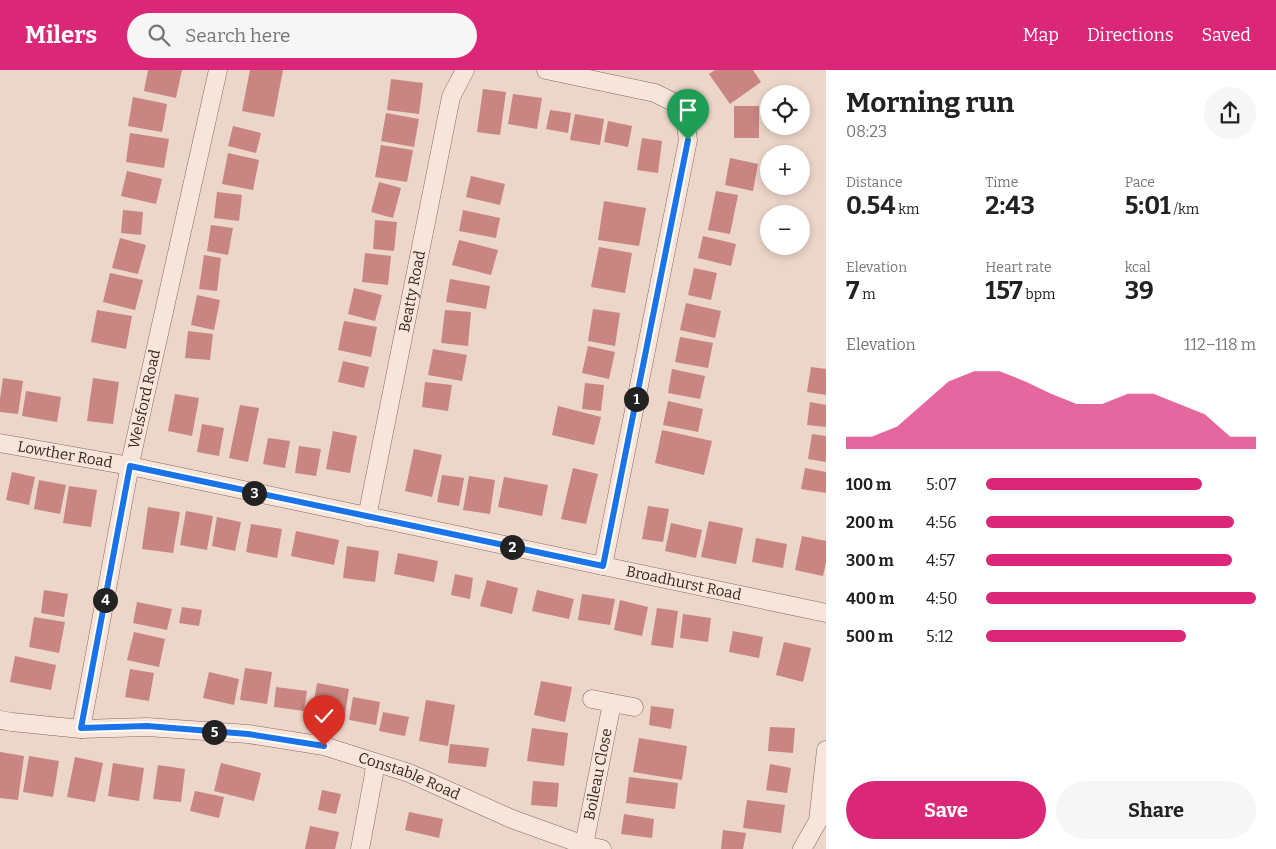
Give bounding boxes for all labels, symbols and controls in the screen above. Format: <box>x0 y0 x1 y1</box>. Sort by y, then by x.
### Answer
search box <box>127 13 477 58</box>
text: Milers <box>25 21 97 49</box>
icon: search <box>145 21 173 49</box>
text: Search here <box>185 24 291 47</box>
text: Map <box>1023 24 1059 46</box>
text: Directions <box>1087 24 1174 46</box>
text: Saved <box>1202 24 1251 46</box>
map controls <box>760 85 810 255</box>
button: locate <box>760 85 810 135</box>
text: Morning run <box>846 86 1014 119</box>
button: share <box>1204 87 1256 139</box>
pin <box>667 89 709 140</box>
icon: arrive <box>674 96 702 124</box>
text: 08:23 <box>846 122 887 141</box>
button: + <box>760 145 810 195</box>
text: Distance <box>846 174 903 191</box>
text: Time <box>985 174 1018 191</box>
text: Pace <box>1125 174 1155 191</box>
text: 0.54 <box>846 191 895 221</box>
text: 2:43 <box>985 191 1035 221</box>
text: 5:01 <box>1125 191 1171 221</box>
text: km <box>895 201 919 218</box>
text: /km <box>1171 201 1199 218</box>
button: − <box>760 205 810 255</box>
street label: Beatty Road <box>395 249 429 334</box>
text: Elevation <box>846 259 907 276</box>
text: Heart rate <box>985 259 1052 276</box>
text: kcal <box>1125 259 1151 276</box>
text: 7 <box>846 276 859 306</box>
text: 157 <box>985 276 1023 306</box>
text: 39 <box>1125 276 1154 306</box>
text: m <box>859 286 876 303</box>
text: bpm <box>1023 286 1055 303</box>
text: Elevation <box>846 335 916 354</box>
text: 112–118 m <box>1184 335 1256 354</box>
street label: Welsford Road <box>125 348 164 450</box>
pin: 1 <box>624 386 648 412</box>
text: 1 <box>633 391 640 408</box>
street label: Lowther Road <box>16 437 114 472</box>
text: 100 m <box>846 475 891 494</box>
text: 5:07 <box>926 475 956 494</box>
pin: 3 <box>242 480 266 506</box>
text: 3 <box>250 485 259 502</box>
text: 200 m <box>846 513 893 532</box>
text: 4:56 <box>926 513 957 532</box>
pin: 2 <box>500 534 524 560</box>
text: 2 <box>509 539 516 556</box>
text: 300 m <box>846 551 894 570</box>
text: 4:57 <box>926 551 955 570</box>
street label: Broadhurst Road <box>624 562 743 604</box>
pin: 4 <box>92 588 118 612</box>
text: 400 m <box>846 589 894 608</box>
text: 4:50 <box>926 589 958 608</box>
text: 4 <box>101 592 110 609</box>
text: 500 m <box>846 627 893 646</box>
text: 5:12 <box>926 627 953 646</box>
pin <box>303 695 345 746</box>
icon: check <box>310 702 338 730</box>
pin: 5 <box>202 720 226 744</box>
text: 5 <box>211 724 218 741</box>
street label: Boileau Close <box>580 727 616 822</box>
street label: Constable Road <box>356 748 463 804</box>
button: Save <box>846 781 1046 839</box>
button: Share <box>1056 781 1256 839</box>

